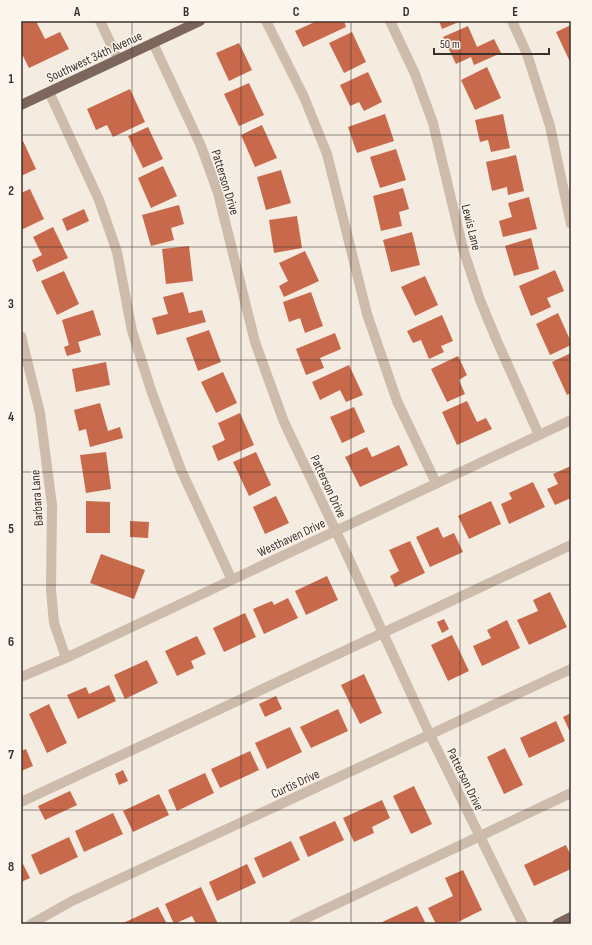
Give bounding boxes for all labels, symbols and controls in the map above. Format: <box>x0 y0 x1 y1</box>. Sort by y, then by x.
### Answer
text: A <box>73 4 81 20</box>
text: B <box>183 4 189 20</box>
text: C <box>293 4 300 20</box>
text: D <box>403 4 410 20</box>
text: E <box>512 4 518 20</box>
street label: Southwest 34th Avenue <box>44 28 145 86</box>
scale bar <box>434 30 549 56</box>
text: 50 m <box>440 37 460 52</box>
text: 1 <box>8 71 14 87</box>
street label: Patterson Drive <box>208 148 243 217</box>
text: 2 <box>8 183 14 199</box>
street label: Lewis Lane <box>458 203 484 252</box>
text: 3 <box>8 296 14 312</box>
text: 4 <box>8 409 14 425</box>
street label: Patterson Drive <box>307 453 350 520</box>
street label: Barbara Lane <box>27 469 47 526</box>
street label: Westhaven Drive <box>255 515 328 561</box>
text: 5 <box>8 521 14 537</box>
text: 6 <box>8 634 14 650</box>
street label: Patterson Drive <box>443 746 487 813</box>
text: 7 <box>8 747 14 763</box>
street label: Curtis Drive <box>269 766 322 802</box>
text: 8 <box>8 859 14 875</box>

